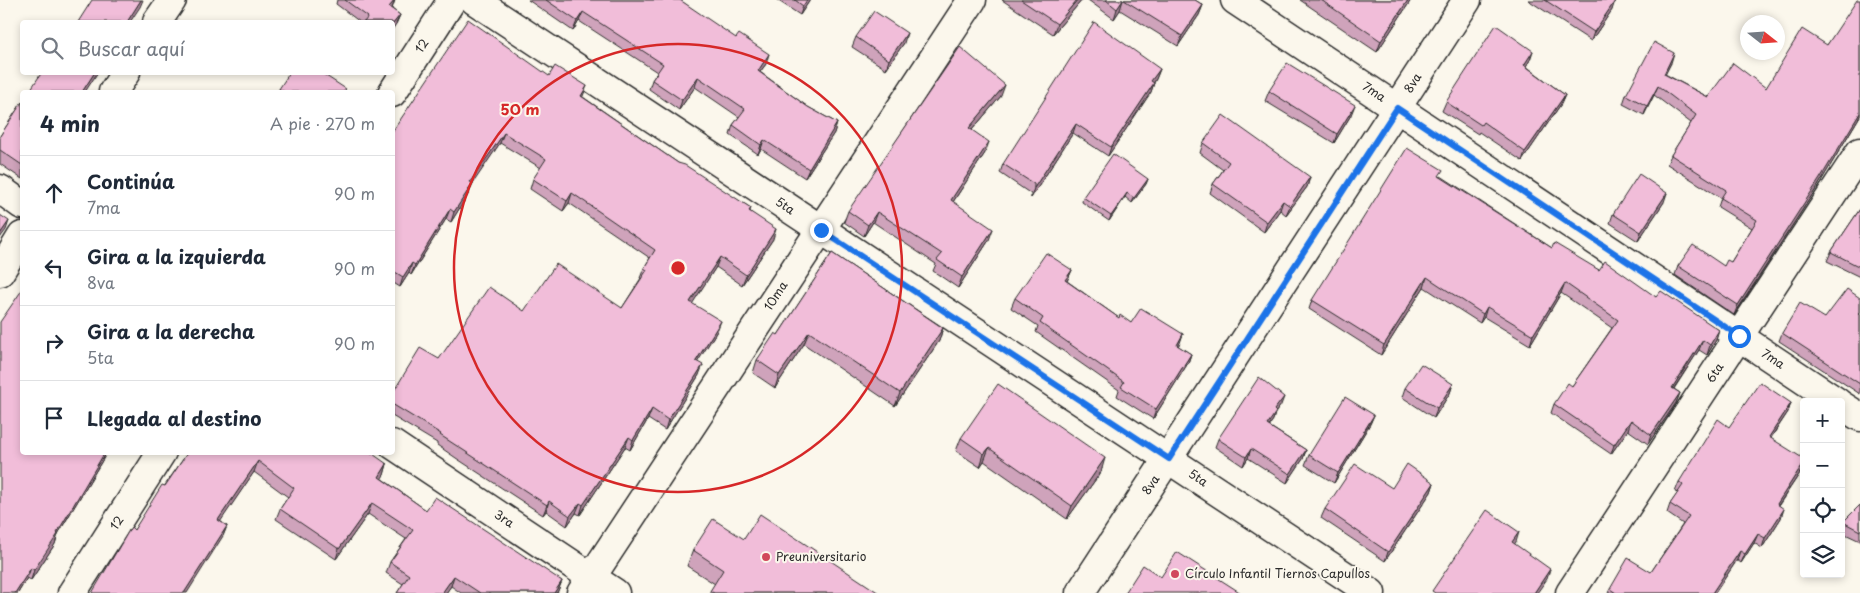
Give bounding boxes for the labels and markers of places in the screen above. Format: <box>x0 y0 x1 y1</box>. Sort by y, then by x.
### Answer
centre of rings <box>669 259 687 277</box>
place label: Preuniversitario <box>776 547 867 565</box>
marker: Preuniversitario <box>760 551 772 563</box>
place label: Círculo Infantil Tiernos Capullos <box>1185 564 1370 582</box>
marker: Círculo Infantil Tiernos Capullos <box>1169 568 1181 580</box>

